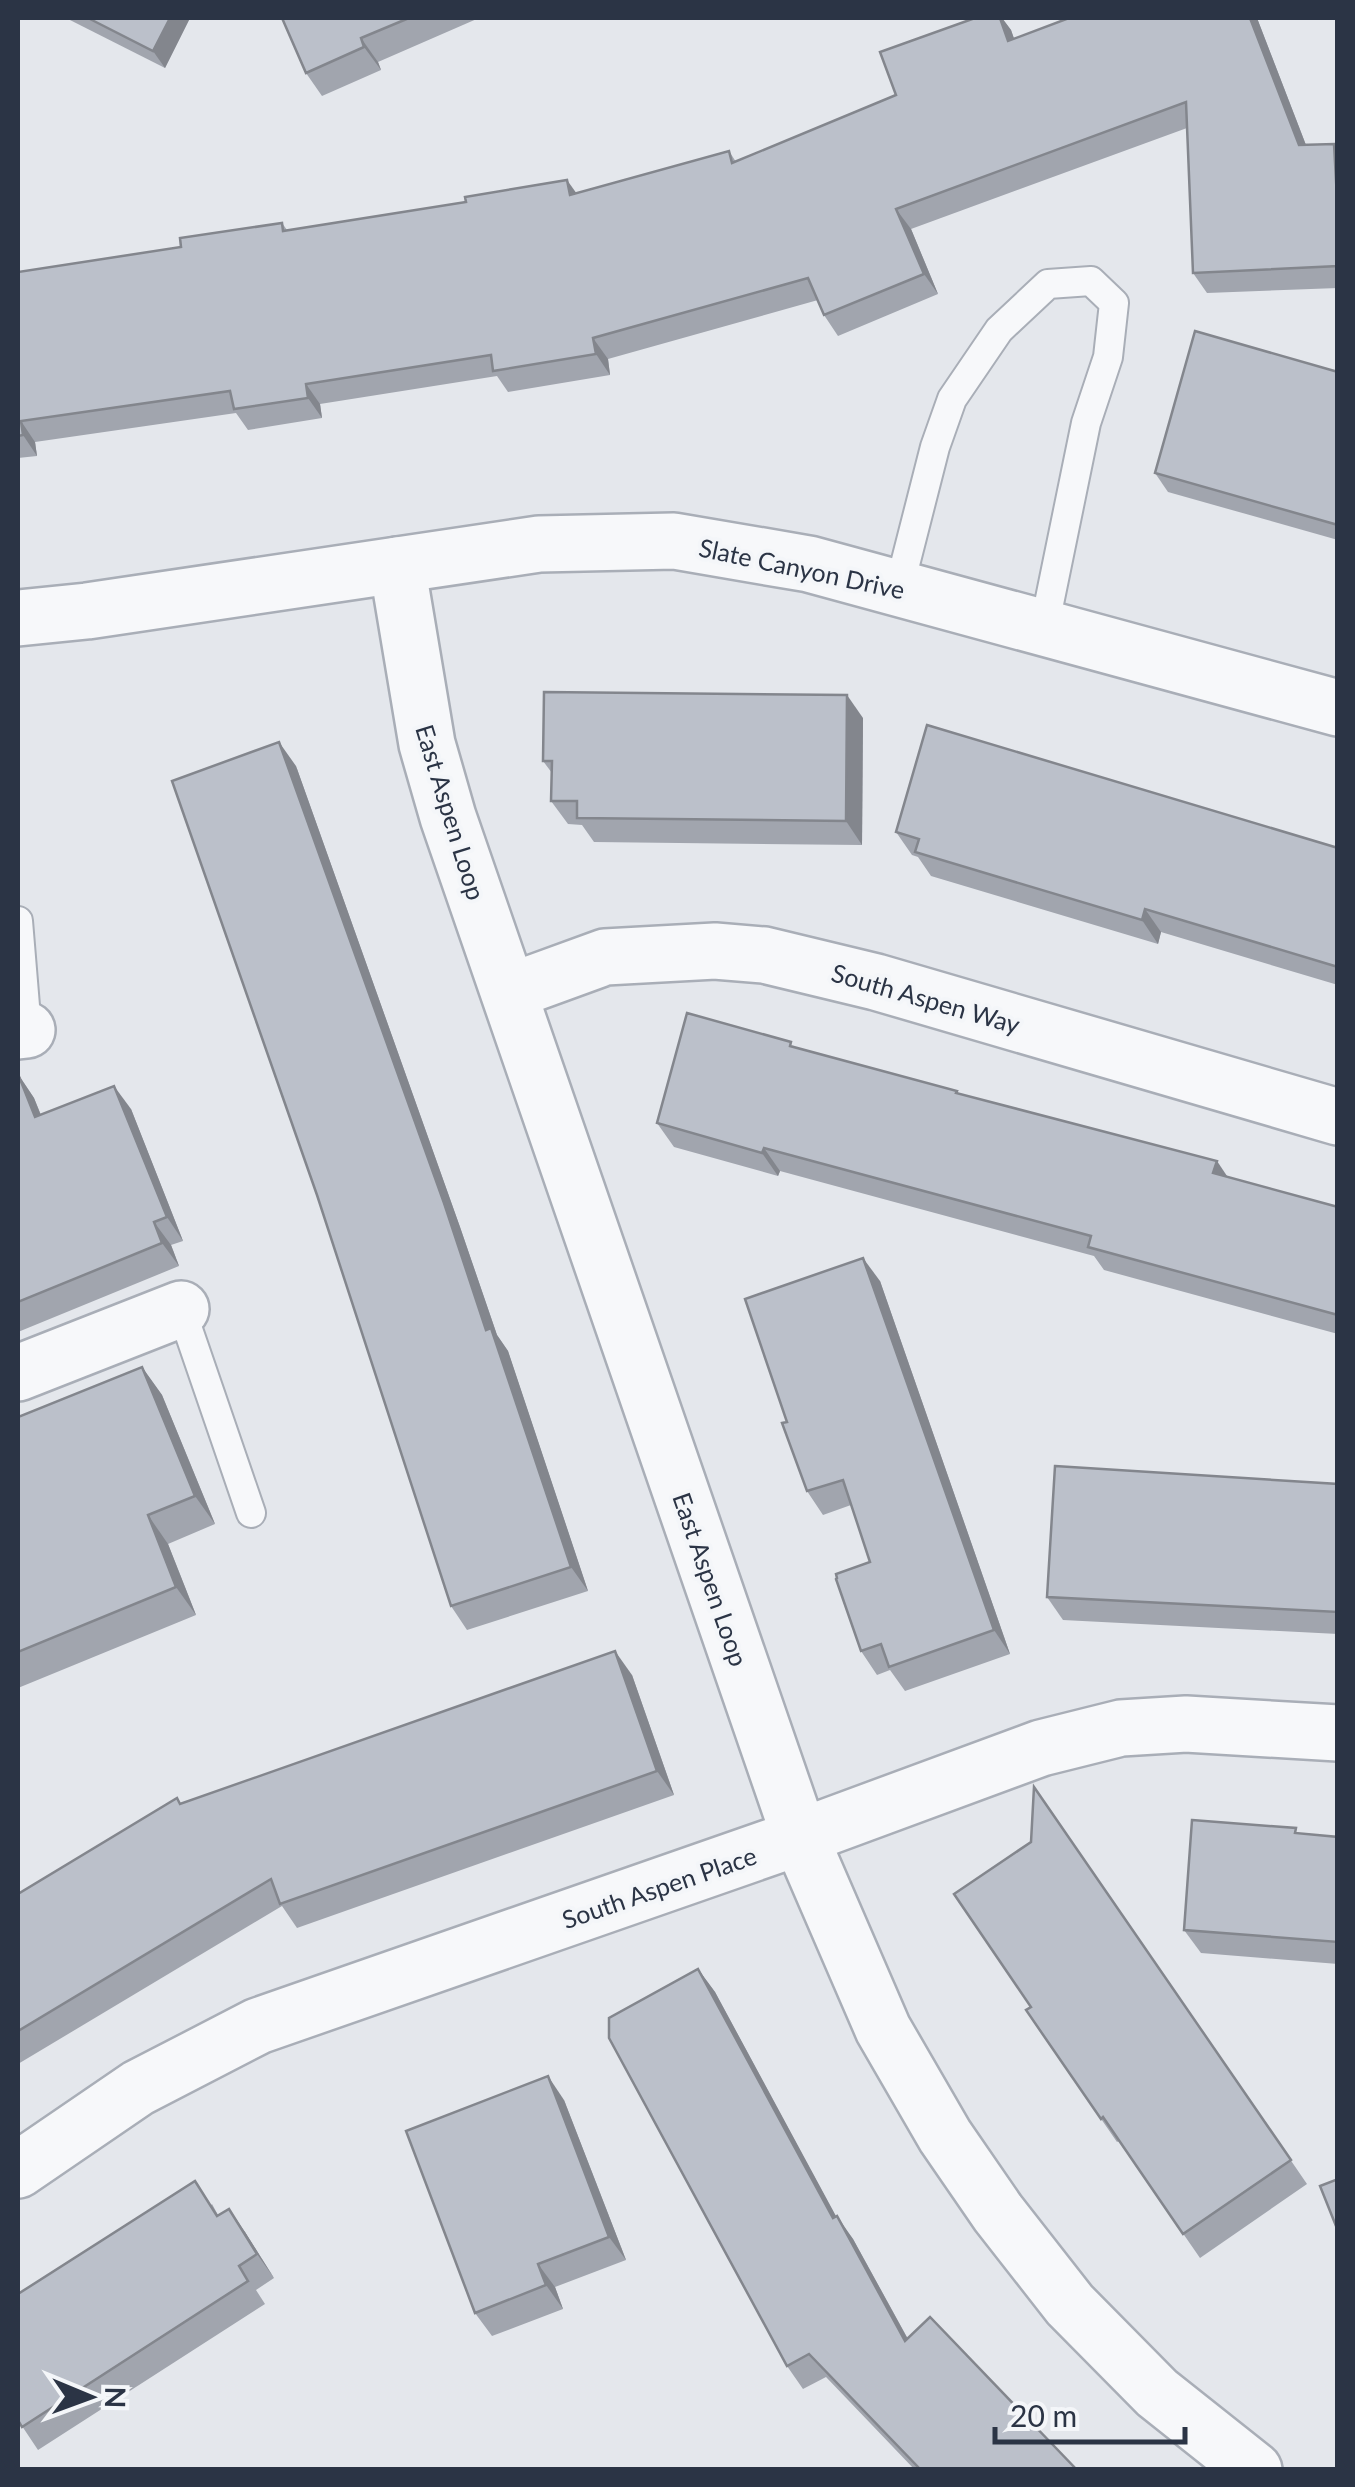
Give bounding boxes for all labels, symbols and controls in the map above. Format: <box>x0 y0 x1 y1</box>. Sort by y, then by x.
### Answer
street label: Slate Canyon Drive <box>696 532 908 604</box>
street label: East Aspen Loop <box>410 721 492 903</box>
street label: South Aspen Way <box>828 957 1024 1039</box>
street label: East Aspen Loop <box>667 1488 755 1670</box>
street label: South Aspen Place <box>558 1840 760 1934</box>
north arrow <box>40 2347 140 2447</box>
scale bar <box>995 2382 1185 2444</box>
text: N <box>99 2386 133 2409</box>
text: 20 m <box>1010 2397 1077 2433</box>

